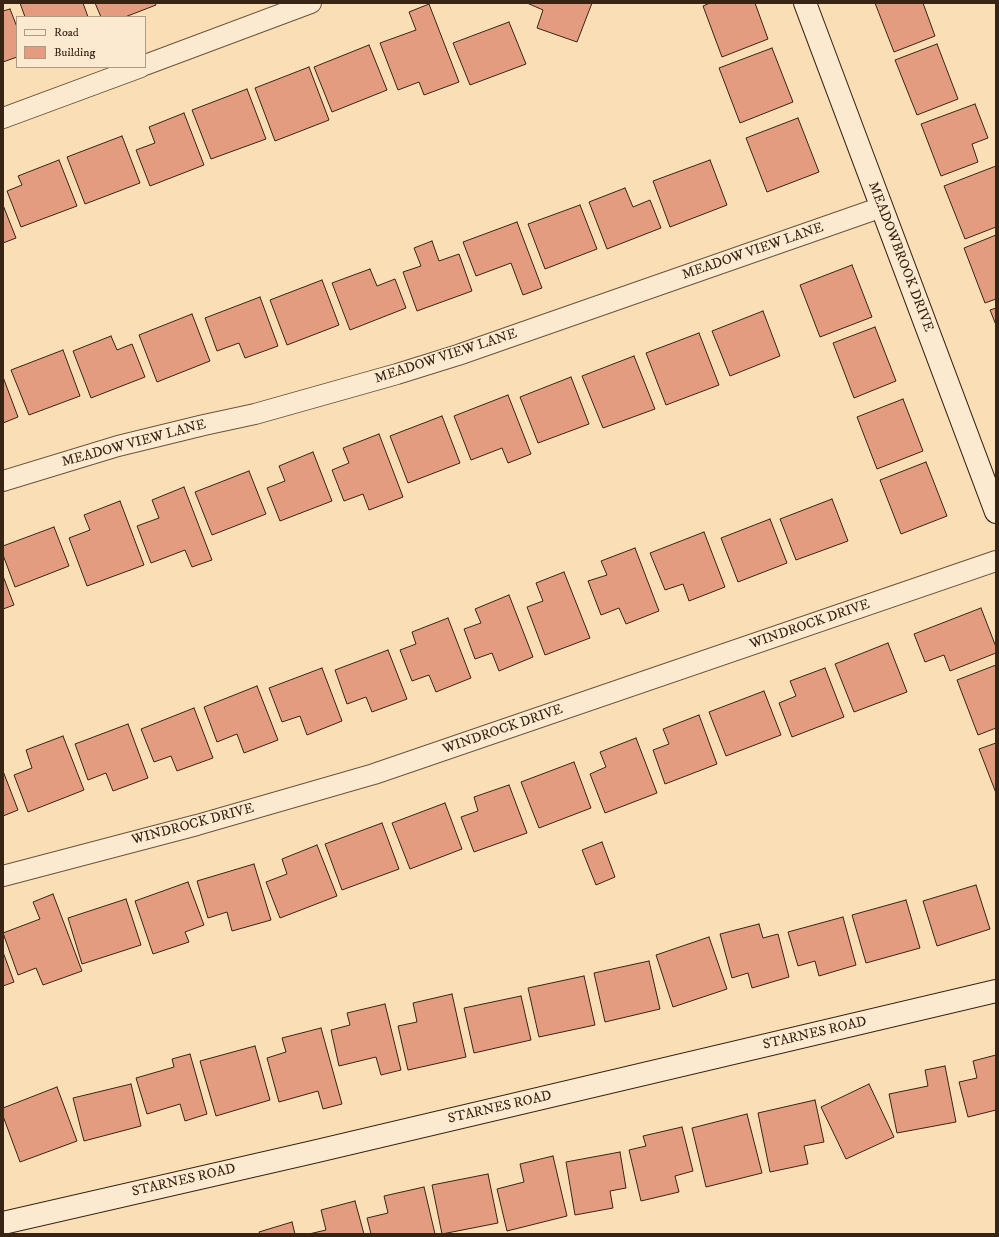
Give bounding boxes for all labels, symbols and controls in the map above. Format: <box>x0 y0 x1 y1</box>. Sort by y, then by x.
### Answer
legend <box>16 16 146 68</box>
text: Road <box>54 25 79 40</box>
text: Building <box>54 45 95 60</box>
street label: MEADOWBROOK DRIVE <box>864 180 936 334</box>
street label: MEADOW VIEW LANE <box>680 220 826 284</box>
street label: MEADOW VIEW LANE <box>373 326 519 388</box>
street label: MEADOW VIEW LANE <box>60 417 208 471</box>
street label: WINDROCK DRIVE <box>748 597 872 653</box>
street label: WINDROCK DRIVE <box>441 702 565 758</box>
street label: WINDROCK DRIVE <box>130 801 256 849</box>
street label: STARNES ROAD <box>762 1014 868 1054</box>
street label: STARNES ROAD <box>447 1088 553 1128</box>
street label: STARNES ROAD <box>131 1161 237 1201</box>

